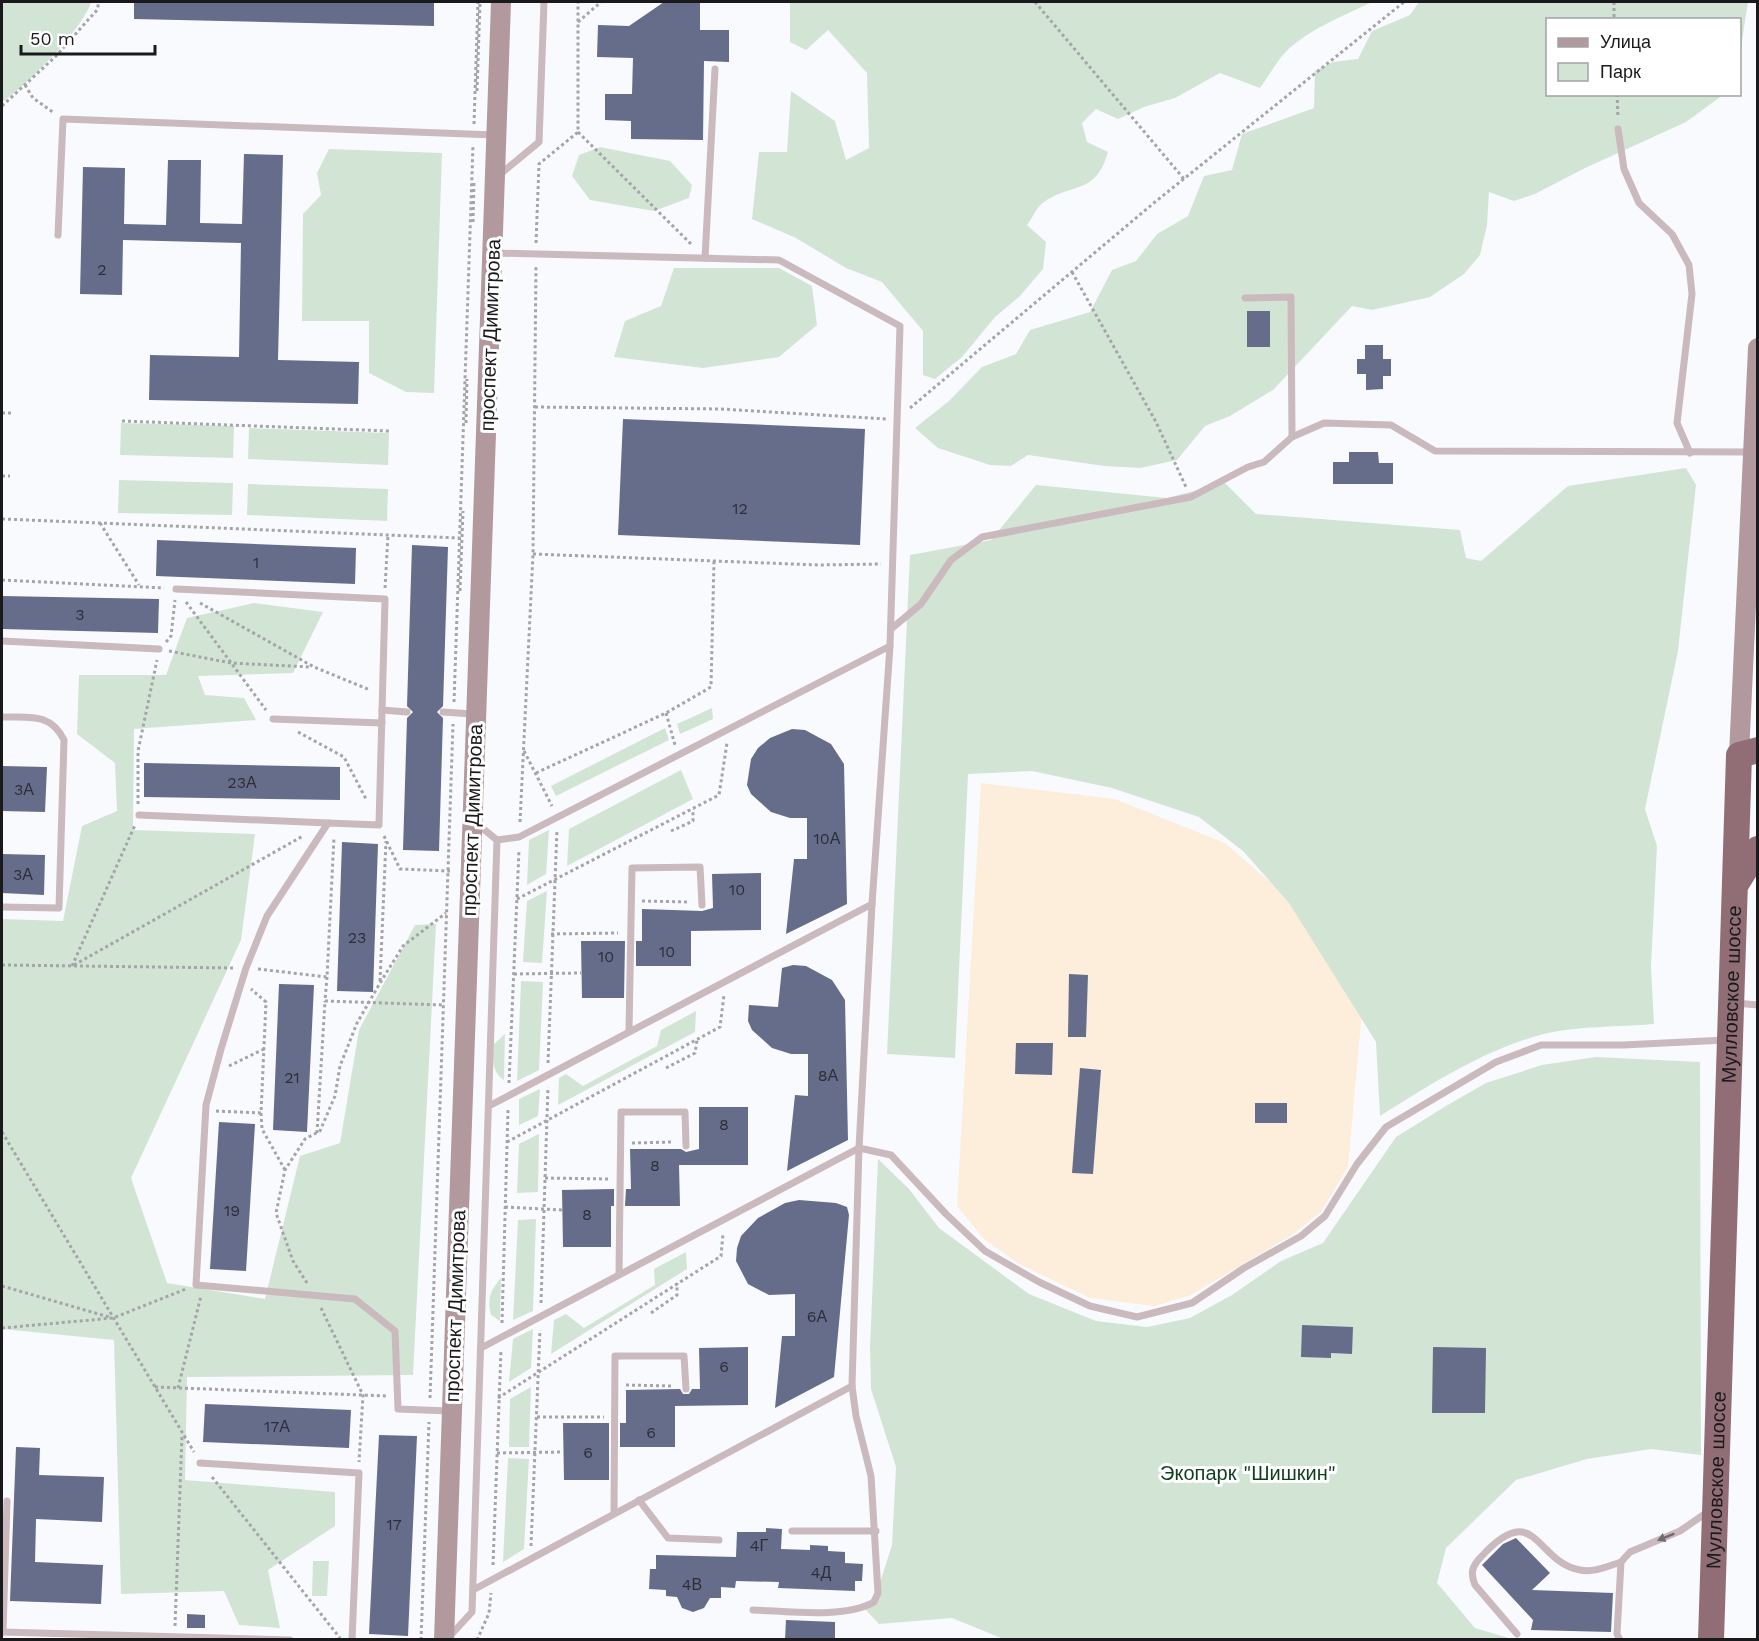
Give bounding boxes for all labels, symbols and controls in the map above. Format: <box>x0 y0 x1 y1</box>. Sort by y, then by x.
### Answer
scale bar <box>21 18 154 56</box>
legend <box>1546 18 1741 96</box>
text: 50 m <box>30 28 75 49</box>
text: Улица <box>1600 31 1652 52</box>
text: Парк <box>1600 61 1641 82</box>
street label: проспект Димитрова <box>475 237 505 432</box>
house number: 2 <box>97 260 107 279</box>
house number: 12 <box>732 499 748 518</box>
house number: 1 <box>253 553 259 572</box>
house number: 3 <box>75 605 85 624</box>
street label: проспект Димитрова <box>457 722 487 917</box>
house number: 23А <box>227 773 257 792</box>
house number: 3А <box>14 780 34 799</box>
house number: 10А <box>814 829 841 848</box>
house number: 3А <box>13 865 33 884</box>
house number: 10 <box>729 880 745 899</box>
street label: Мулловское шоссе <box>1717 905 1746 1084</box>
house number: 23 <box>348 928 366 947</box>
house number: 10 <box>659 942 675 961</box>
house number: 10 <box>598 947 614 966</box>
house number: 8А <box>818 1066 839 1085</box>
house number: 21 <box>284 1068 300 1087</box>
house number: 8 <box>719 1115 729 1134</box>
house number: 8 <box>650 1156 660 1175</box>
house number: 19 <box>224 1201 240 1220</box>
house number: 8 <box>582 1205 592 1224</box>
street label: проспект Димитрова <box>440 1208 470 1403</box>
house number: 6А <box>807 1307 828 1326</box>
house number: 6 <box>719 1357 729 1376</box>
street label: Мулловское шоссе <box>1701 1391 1731 1569</box>
house number: 17А <box>264 1417 290 1436</box>
house number: 6 <box>646 1423 656 1442</box>
house number: 6 <box>583 1443 593 1462</box>
park label: Экопарк "Шишкин" <box>1160 1461 1336 1485</box>
house number: 17 <box>386 1515 402 1534</box>
one-way arrow <box>1657 1533 1675 1542</box>
house number: 4Г <box>750 1536 769 1555</box>
house number: 4Д <box>811 1563 831 1582</box>
house number: 4В <box>682 1575 702 1594</box>

